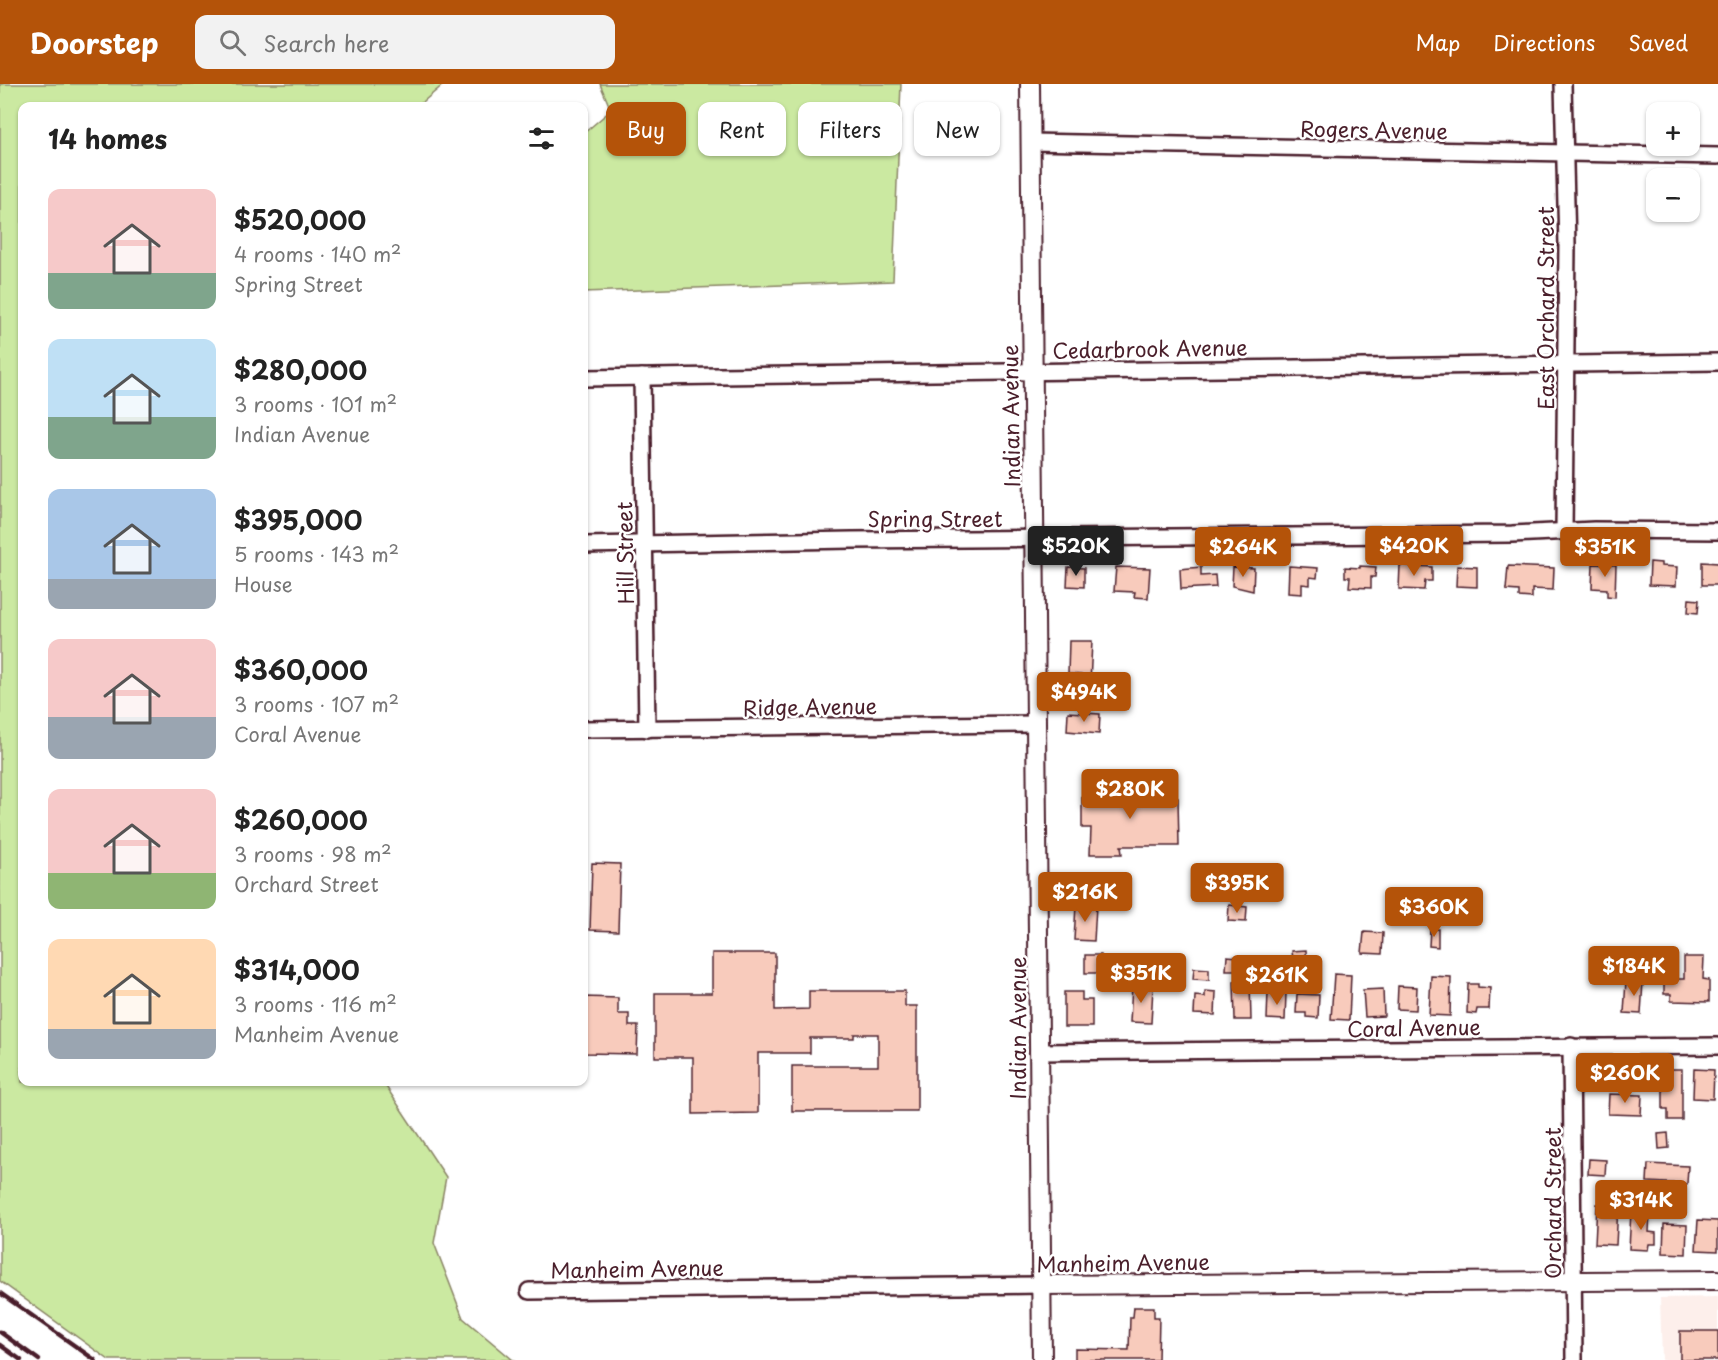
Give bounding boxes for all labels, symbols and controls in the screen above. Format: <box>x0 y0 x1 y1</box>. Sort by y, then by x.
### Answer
search box <box>195 15 615 69</box>
text: Doorstep <box>30 21 159 64</box>
icon: search <box>216 26 249 59</box>
text: Search here <box>264 26 389 59</box>
text: Map <box>1415 26 1460 58</box>
text: Directions <box>1493 26 1595 58</box>
text: Saved <box>1628 26 1688 58</box>
chip: Buy <box>606 102 686 156</box>
chip: Rent <box>698 102 786 156</box>
chip: Filters <box>798 102 902 156</box>
chip: New <box>914 102 1000 156</box>
map controls <box>1646 102 1700 222</box>
button: + <box>1646 102 1700 156</box>
street label: Rogers Avenue <box>1300 112 1448 146</box>
text: 14 homes <box>48 119 167 158</box>
icon: filters <box>525 122 558 155</box>
button: − <box>1646 168 1700 222</box>
text: $520,000 <box>234 200 366 239</box>
street label: East Orchard Street <box>1529 206 1561 410</box>
icon: home <box>96 213 168 285</box>
text: 4 rooms · 140 m² <box>234 239 401 269</box>
text: Spring Street <box>234 269 363 299</box>
street label: Cedarbrook Avenue <box>1052 330 1248 366</box>
street label: Indian Avenue <box>993 344 1027 488</box>
text: $280,000 <box>234 350 367 389</box>
icon: home <box>96 363 168 435</box>
text: 3 rooms · 101 m² <box>234 389 397 419</box>
text: Indian Avenue <box>234 419 370 449</box>
text: $395,000 <box>234 500 362 539</box>
street label: Hill Street <box>607 501 641 605</box>
street label: Spring Street <box>867 502 1003 534</box>
icon: home <box>96 513 168 585</box>
pin: $520K <box>1034 526 1118 577</box>
pin: $420K <box>1372 526 1456 577</box>
pin: $264K <box>1201 527 1285 578</box>
pin: $351K <box>1563 527 1647 578</box>
text: $520K <box>1042 530 1110 560</box>
text: $420K <box>1379 530 1449 560</box>
text: $264K <box>1209 531 1277 561</box>
text: $351K <box>1574 531 1636 561</box>
text: 5 rooms · 143 m² <box>234 539 399 569</box>
text: House <box>234 569 293 599</box>
text: $360,000 <box>234 650 368 689</box>
icon: home <box>96 663 168 735</box>
pin: $494K <box>1042 672 1126 723</box>
text: $494K <box>1051 676 1117 706</box>
text: 3 rooms · 107 m² <box>234 689 399 719</box>
street label: Ridge Avenue <box>743 689 877 723</box>
text: Coral Avenue <box>234 719 361 749</box>
pin: $280K <box>1088 769 1172 820</box>
text: $280K <box>1095 773 1165 803</box>
text: $260,000 <box>234 800 368 839</box>
icon: home <box>96 813 168 885</box>
text: 3 rooms · 98 m² <box>234 839 392 869</box>
pin: $395K <box>1195 863 1279 914</box>
text: $395K <box>1205 867 1269 897</box>
text: Orchard Street <box>234 869 379 899</box>
pin: $216K <box>1043 872 1127 923</box>
text: $216K <box>1052 876 1118 906</box>
pin: $360K <box>1392 887 1476 938</box>
text: $360K <box>1399 891 1469 921</box>
pin: $184K <box>1592 946 1676 997</box>
text: $314,000 <box>234 950 360 989</box>
text: $184K <box>1602 950 1666 980</box>
pin: $351K <box>1099 953 1183 1004</box>
pin: $261K <box>1235 955 1319 1006</box>
street label: Indian Avenue <box>1001 957 1033 1099</box>
text: $351K <box>1110 957 1172 987</box>
text: $261K <box>1245 959 1309 989</box>
icon: home <box>96 963 168 1035</box>
text: 3 rooms · 116 m² <box>234 989 397 1019</box>
street label: Coral Avenue <box>1347 1010 1481 1044</box>
text: Manheim Avenue <box>234 1019 399 1049</box>
pin: $260K <box>1583 1053 1667 1104</box>
text: $260K <box>1590 1057 1660 1087</box>
street label: Orchard Street <box>1536 1127 1568 1279</box>
pin: $314K <box>1599 1180 1683 1231</box>
text: $314K <box>1609 1184 1673 1214</box>
street label: Manheim Avenue <box>1036 1244 1210 1280</box>
street label: Manheim Avenue <box>550 1250 724 1286</box>

